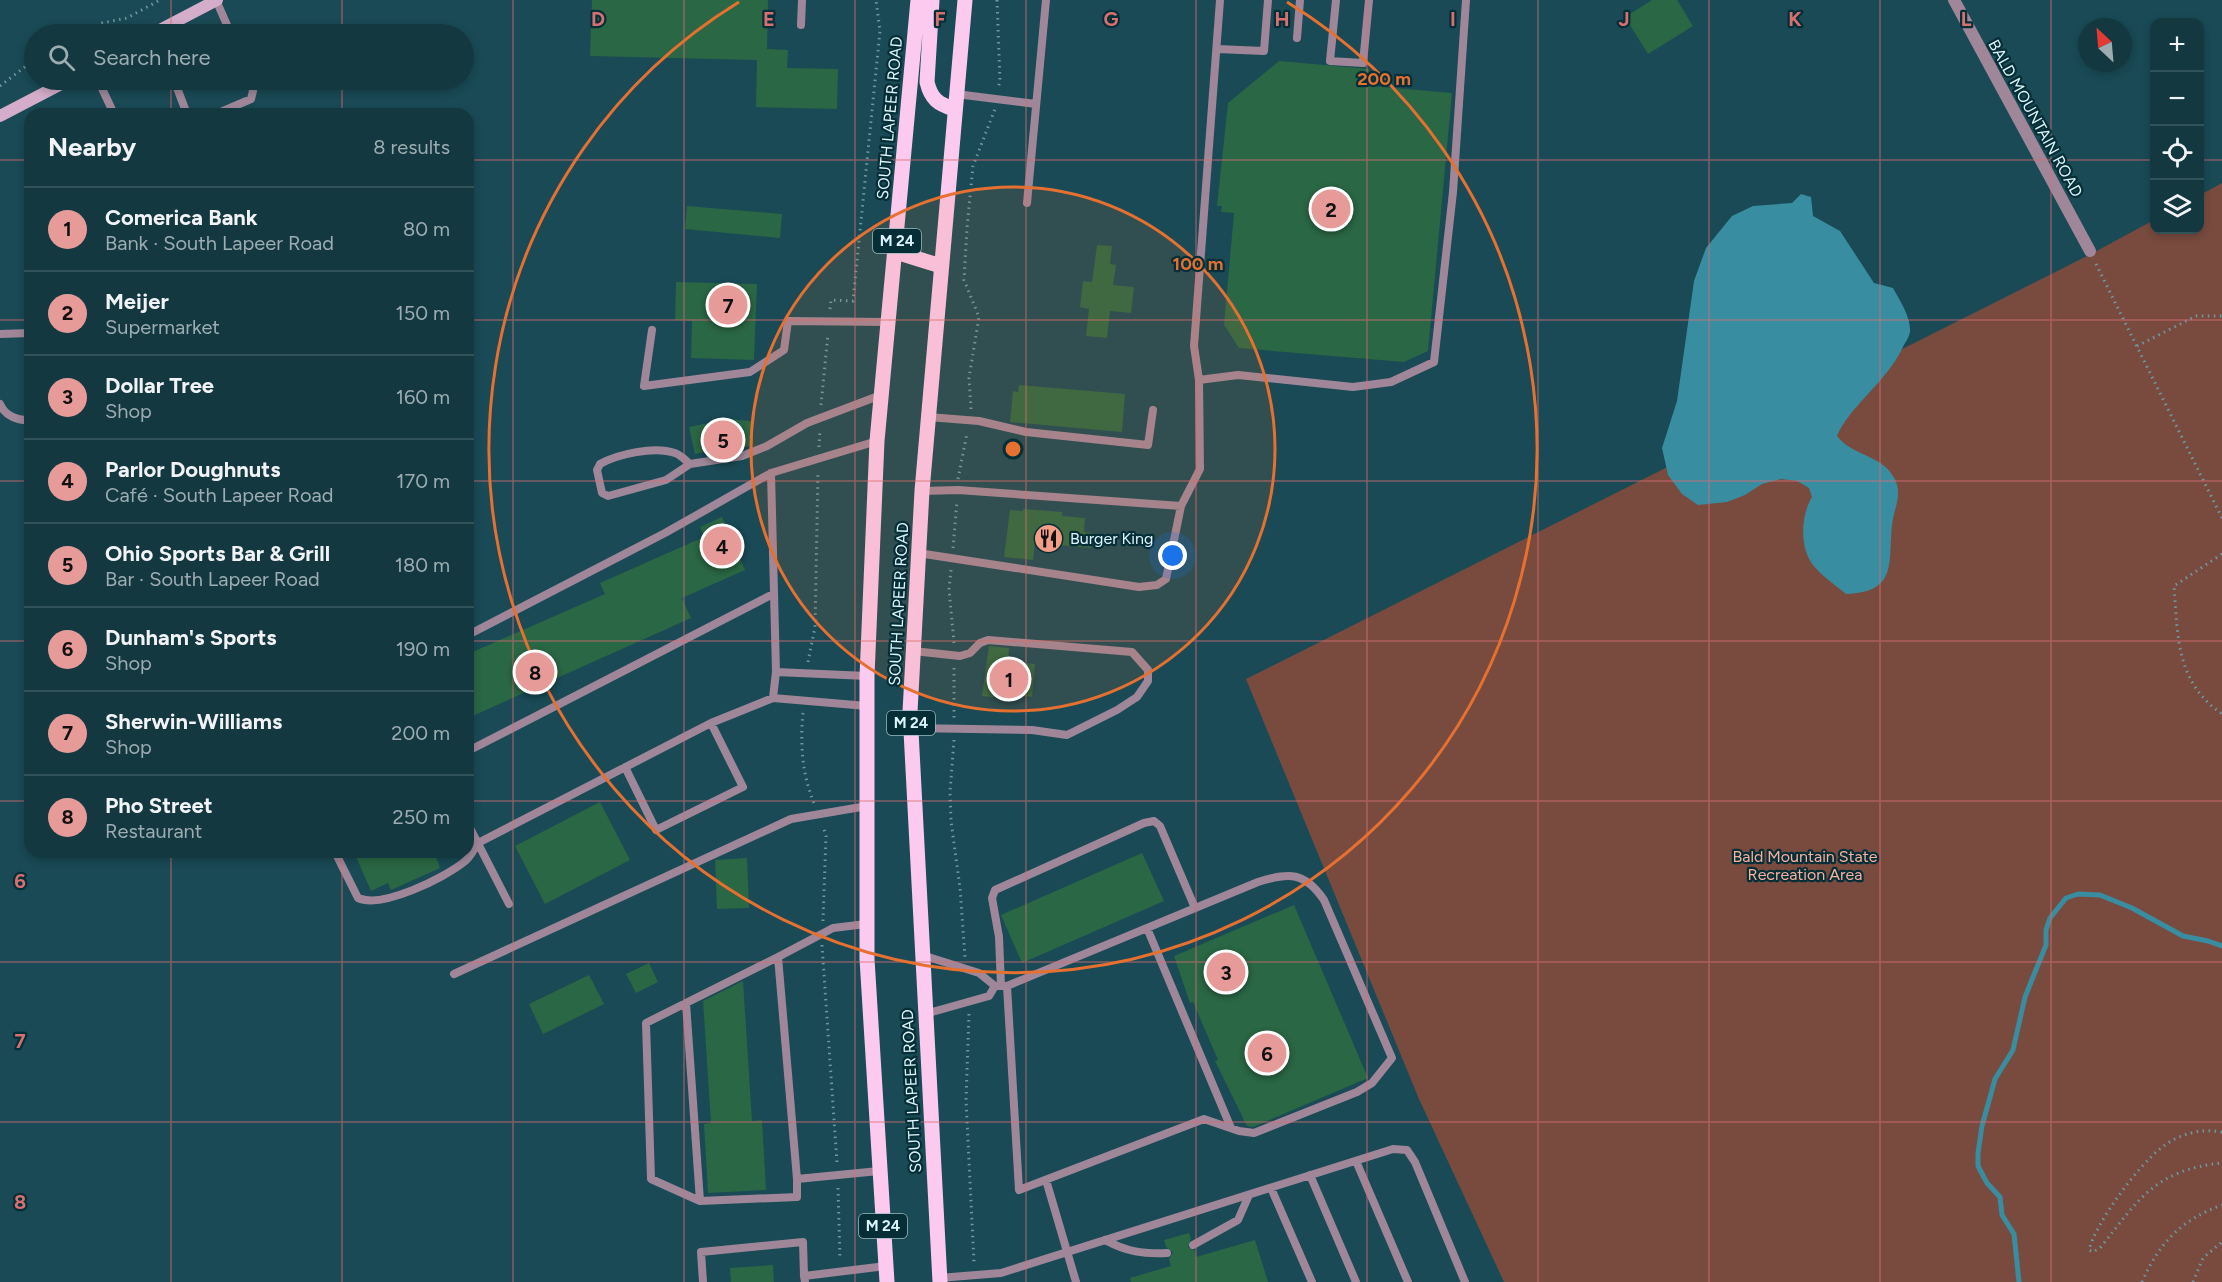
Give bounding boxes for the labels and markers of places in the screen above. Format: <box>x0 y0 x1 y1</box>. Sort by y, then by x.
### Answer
pin: 2 <box>1312 186 1350 232</box>
pin: 7 <box>708 282 748 328</box>
pin: 5 <box>704 418 742 462</box>
centre of rings <box>1003 439 1023 459</box>
restaurant icon: Burger King <box>1033 522 1065 554</box>
pin: 4 <box>702 524 742 568</box>
place label: Burger King <box>1070 529 1153 548</box>
pin: 8 <box>516 650 554 694</box>
pin: 1 <box>990 656 1028 702</box>
pin: 3 <box>1206 950 1246 994</box>
pin: 6 <box>1248 1030 1286 1076</box>

